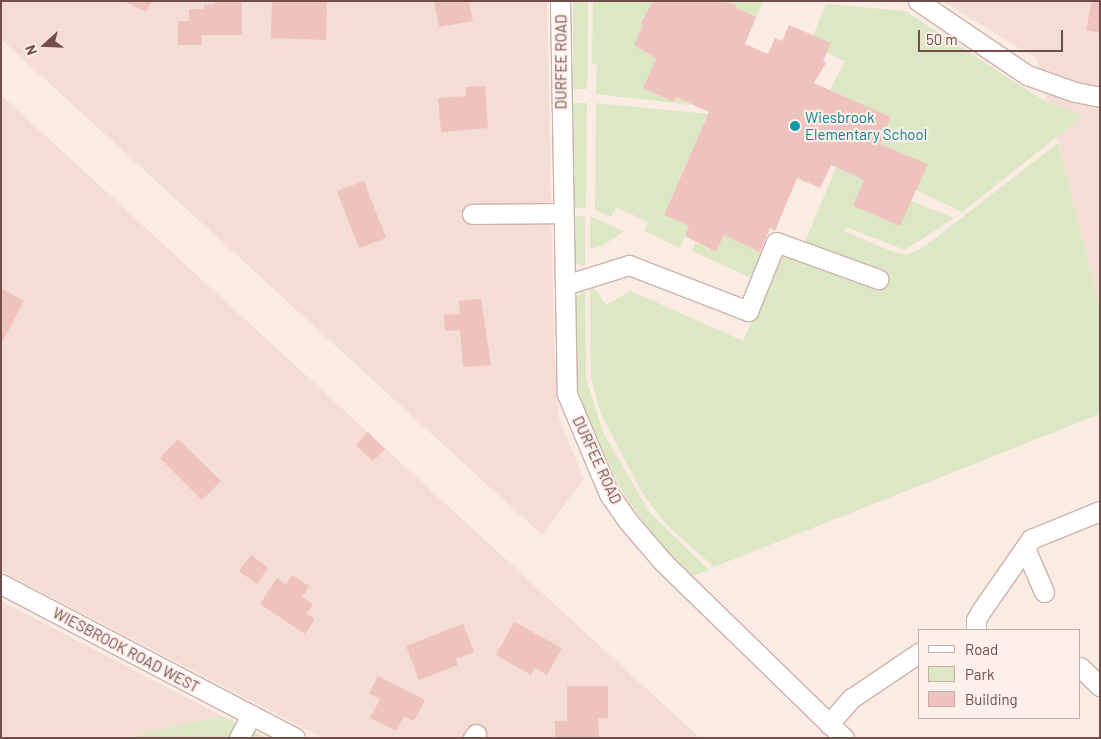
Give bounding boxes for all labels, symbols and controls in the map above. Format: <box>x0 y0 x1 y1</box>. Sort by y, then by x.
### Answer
street label: DURFEE ROAD <box>552 15 570 109</box>
north arrow <box>20 20 70 70</box>
scale bar <box>921 20 1066 52</box>
text: 50 m <box>926 30 958 48</box>
text: N <box>21 43 40 58</box>
place label: Wiesbrook Elementary School <box>805 108 927 143</box>
marker: Wiesbrook Elementary School <box>789 120 801 132</box>
street label: DURFEE ROAD <box>569 413 625 507</box>
street label: WIESBROOK ROAD WEST <box>50 604 202 696</box>
legend <box>918 629 1081 719</box>
text: Road <box>965 640 998 658</box>
text: Park <box>965 665 994 683</box>
text: Building <box>965 690 1018 708</box>

